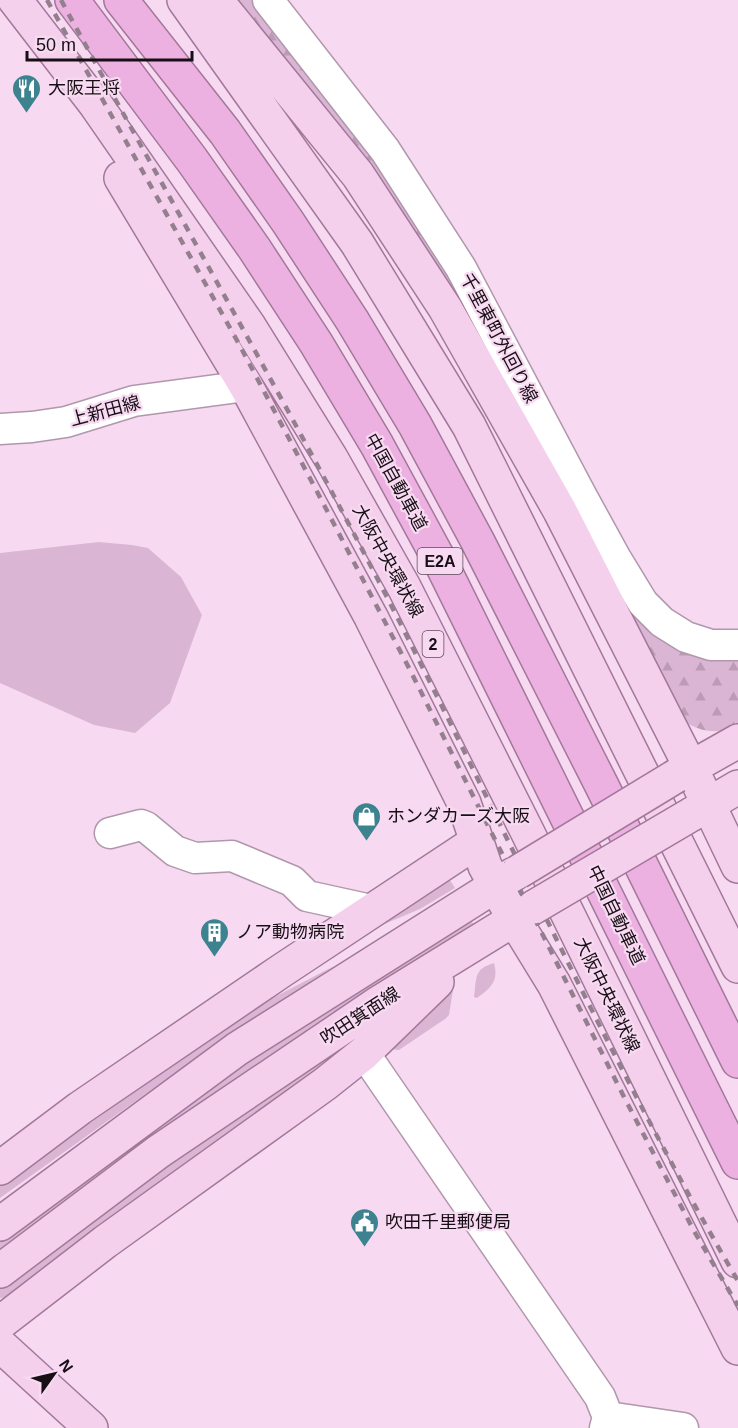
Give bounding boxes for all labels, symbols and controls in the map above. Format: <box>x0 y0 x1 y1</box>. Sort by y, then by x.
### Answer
scale bar <box>27 24 192 62</box>
text: 50 m <box>36 35 76 55</box>
restaurant icon: 大阪王将 <box>11 72 43 114</box>
place label: 大阪王将 <box>48 78 120 98</box>
street label: 千里東町外回り線 <box>456 270 542 406</box>
street label: 上新田線 <box>68 392 142 430</box>
street label: 中国自動車道 <box>361 430 431 534</box>
street label: 大阪中央環状線 <box>349 501 427 621</box>
road number: E2A <box>418 548 462 574</box>
road number: 2 <box>422 631 444 657</box>
shop icon: ホンダカーズ大阪 <box>350 800 382 842</box>
place label: ホンダカーズ大阪 <box>387 806 530 826</box>
street label: 中国自動車道 <box>583 862 649 968</box>
building icon: ノア動物病院 <box>199 916 231 958</box>
place label: ノア動物病院 <box>236 922 344 942</box>
street label: 大阪中央環状線 <box>570 934 644 1056</box>
street label: 吹田箕面線 <box>317 983 403 1049</box>
public building icon: 吹田千里郵便局 <box>348 1206 380 1248</box>
place label: 吹田千里郵便局 <box>385 1212 511 1232</box>
north arrow <box>24 1344 84 1404</box>
text: N <box>56 1356 76 1375</box>

